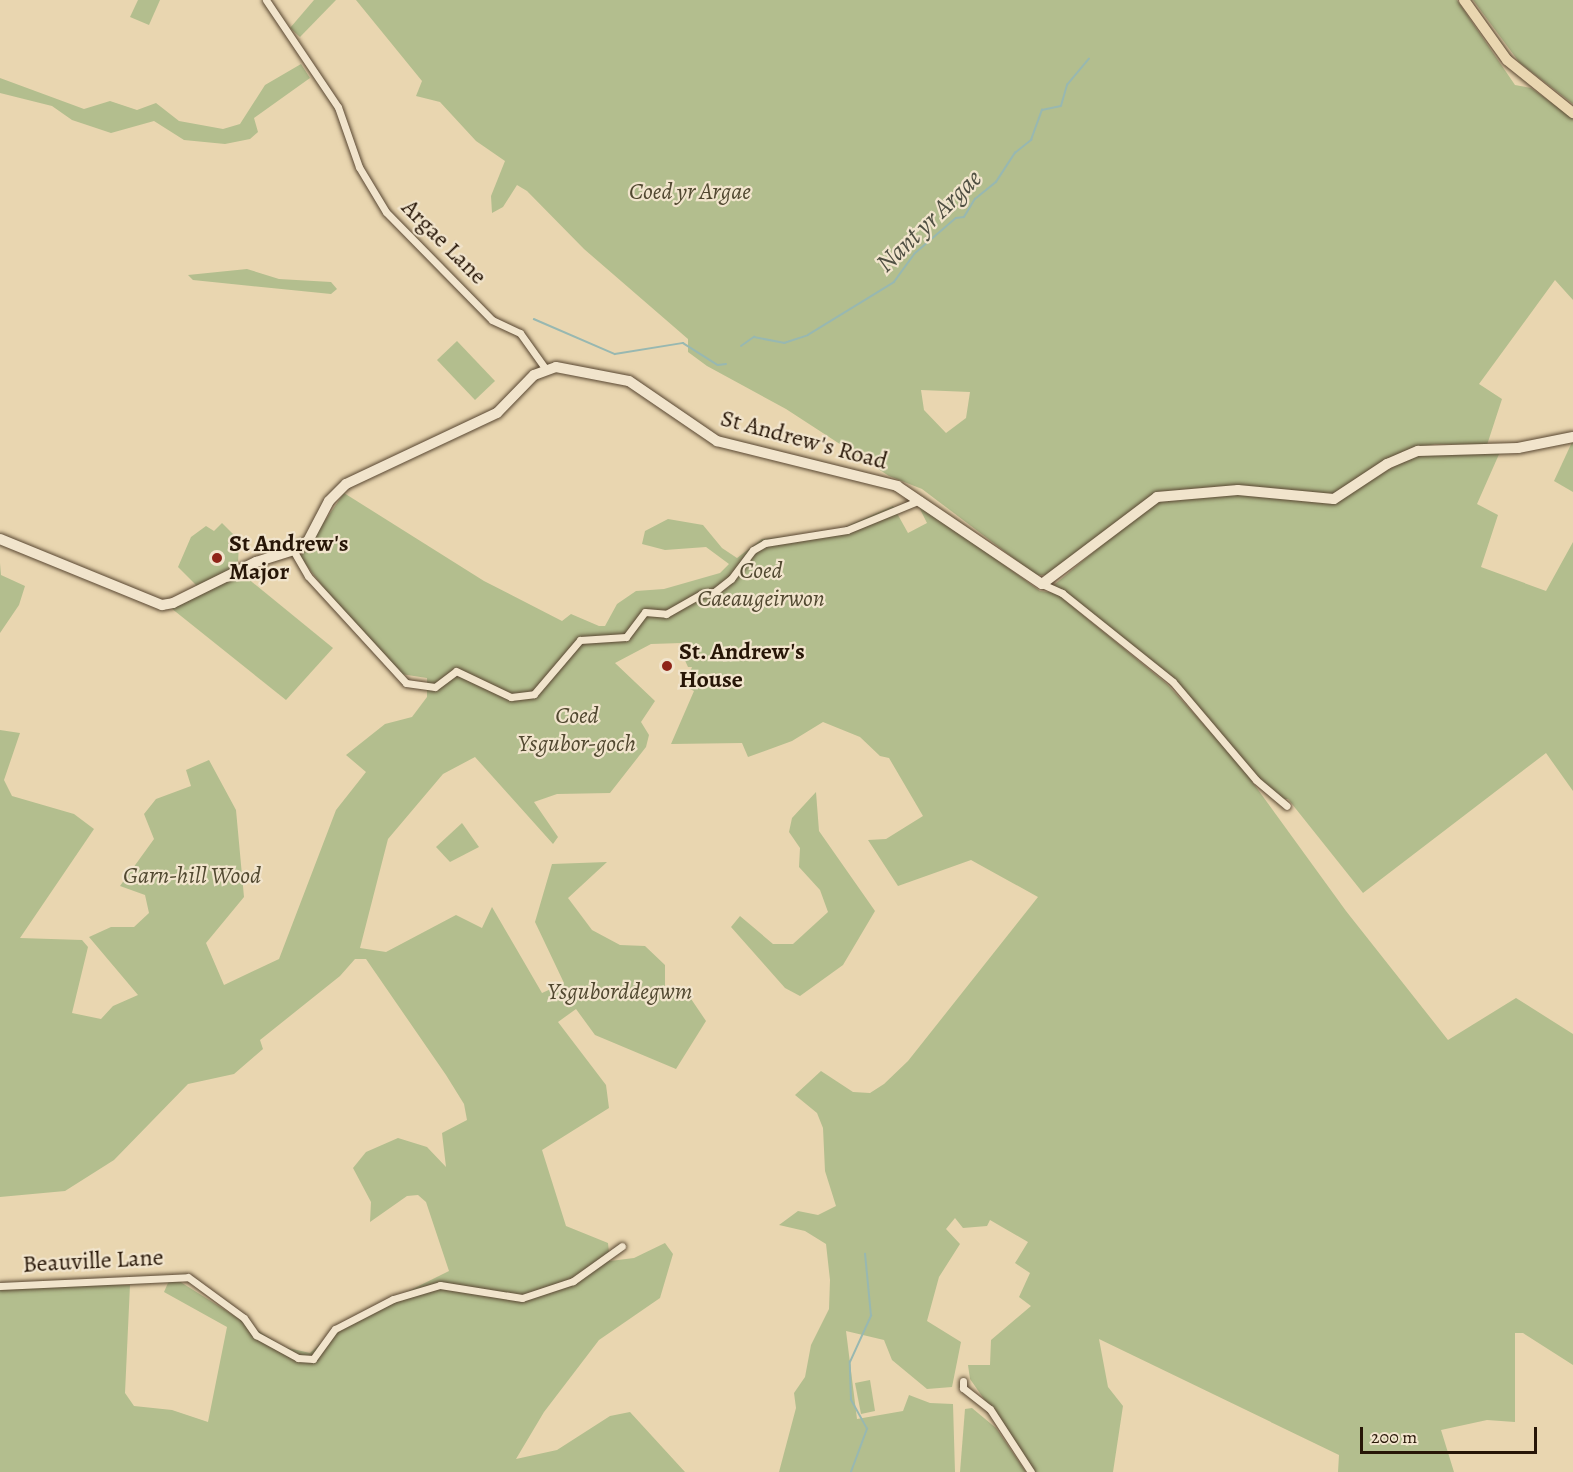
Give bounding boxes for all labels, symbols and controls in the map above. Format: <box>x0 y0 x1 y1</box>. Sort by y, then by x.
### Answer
water label: Nant yr Argae <box>870 163 988 279</box>
park label: Coed yr Argae <box>629 178 751 206</box>
street label: Argae Lane <box>395 193 493 291</box>
street label: St Andrew's Road <box>717 404 891 476</box>
place label: St Andrew's Major <box>229 530 349 586</box>
marker: St Andrew's Major <box>210 551 224 565</box>
park label: Coed Caeaugeirwon <box>697 557 825 613</box>
place label: St. Andrew's House <box>679 638 805 694</box>
marker: St. Andrew's House <box>660 659 674 673</box>
park label: Coed Ysgubor-goch <box>518 702 636 758</box>
park label: Garn-hill Wood <box>123 862 261 890</box>
park label: Ysguborddegwm <box>548 978 692 1006</box>
street label: Beauville Lane <box>22 1243 164 1279</box>
scale bar <box>1363 1415 1540 1453</box>
text: 200 m <box>1371 1425 1417 1449</box>

